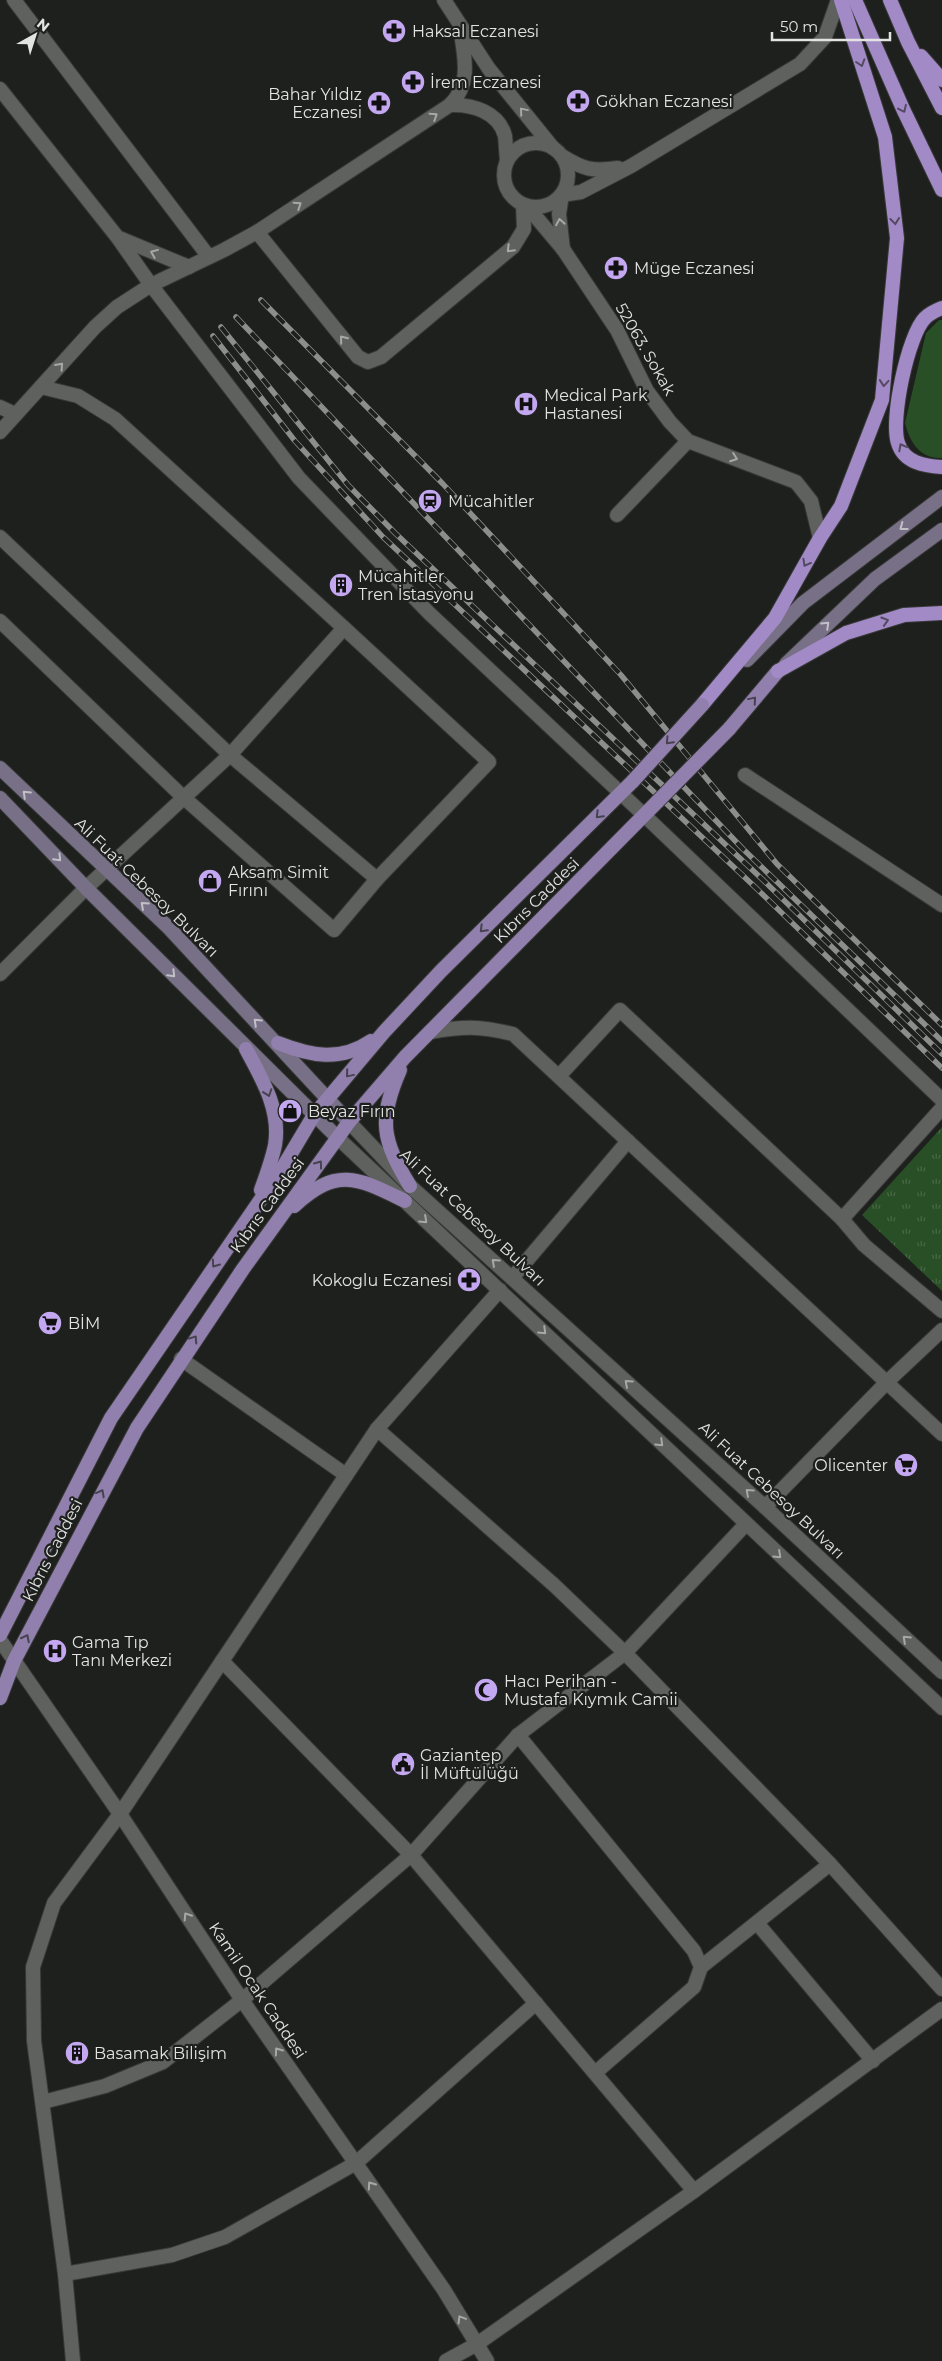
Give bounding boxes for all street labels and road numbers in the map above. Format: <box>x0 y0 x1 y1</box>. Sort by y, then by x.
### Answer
street label: 52063. Sokak <box>612 300 680 399</box>
street label: Ali Fuat Cebesoy Bulvarı <box>71 814 222 961</box>
street label: Kıbrıs Caddesi <box>490 854 583 947</box>
street label: Ali Fuat Cebesoy Bulvarı <box>396 1145 549 1290</box>
street label: Kıbrıs Caddesi <box>226 1154 308 1257</box>
street label: Ali Fuat Cebesoy Bulvarı <box>695 1418 848 1563</box>
street label: Kıbrıs Caddesi <box>18 1496 87 1605</box>
street label: Kamil Ocak Caddesi <box>205 1919 310 2062</box>

